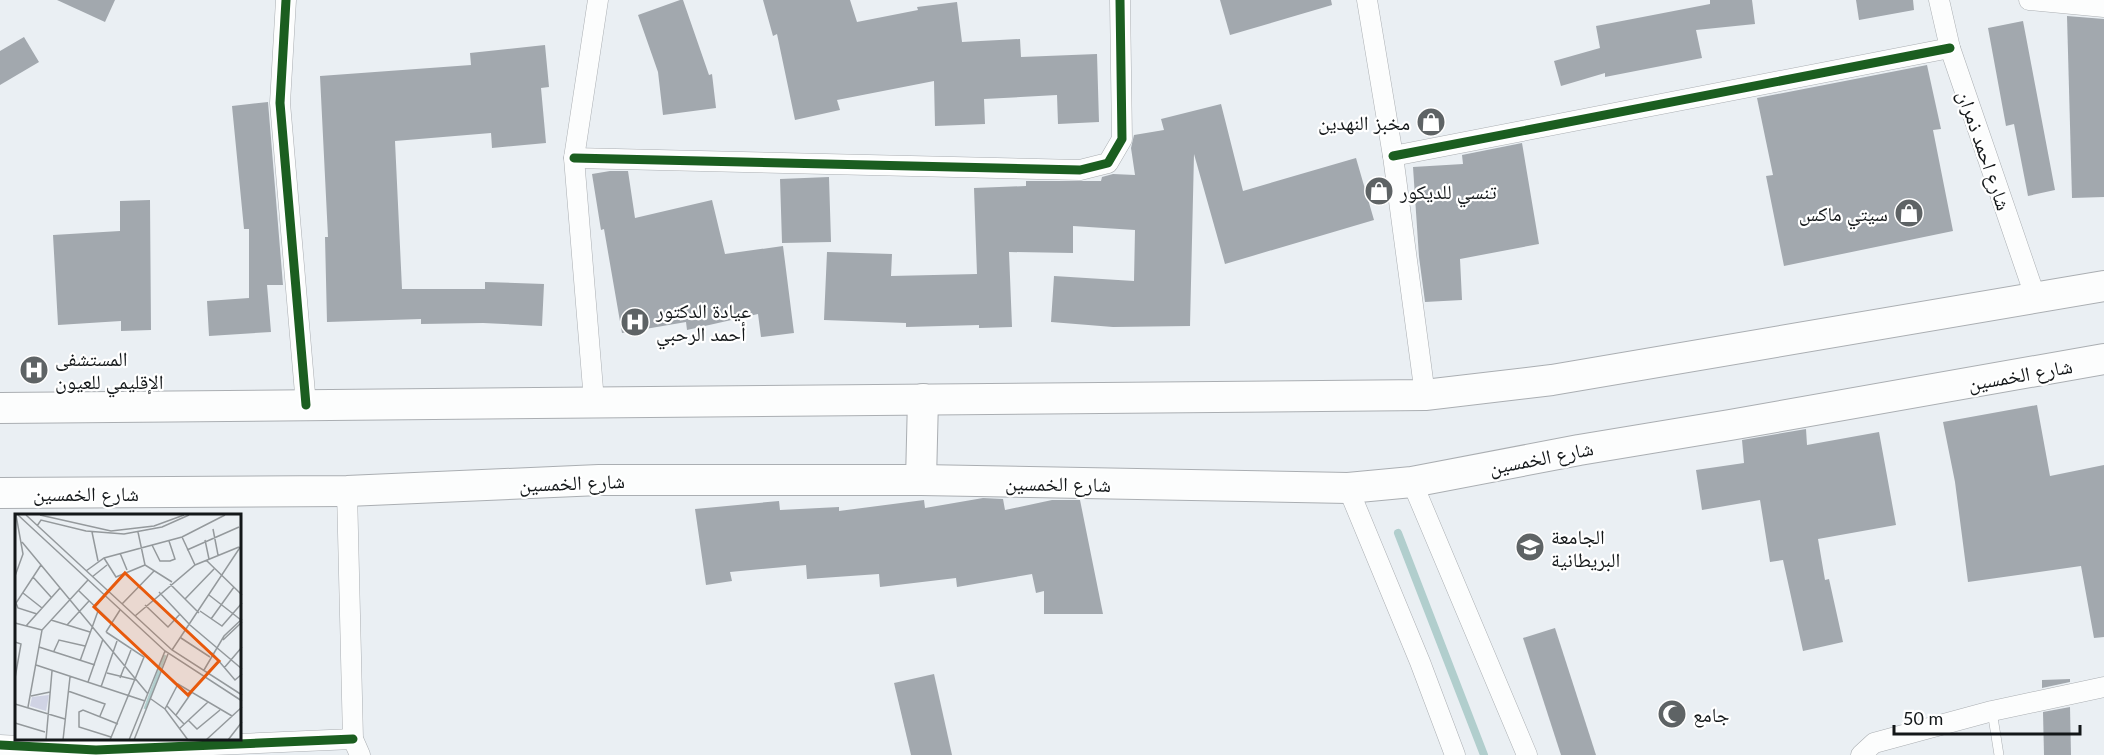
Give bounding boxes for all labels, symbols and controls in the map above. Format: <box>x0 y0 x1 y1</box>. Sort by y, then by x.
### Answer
street label: شارع احمد ذمران <box>1951 87 2017 214</box>
shop icon: مخبز النهدين <box>1415 106 1447 138</box>
place label: مخبز النهدين <box>1318 110 1410 135</box>
shop icon: تنسي للديكور <box>1363 175 1395 207</box>
place label: تنسي للديكور <box>1399 179 1497 208</box>
shop icon: سيتي ماكس <box>1893 197 1925 229</box>
place label: سيتي ماكس <box>1799 201 1888 230</box>
place label: عيادة الدكتور أحمد الرحبي <box>655 298 751 350</box>
hospital icon: عيادة الدكتور أحمد الرحبي <box>619 306 651 338</box>
place label: المستشفى الإقليمي للعيون <box>55 346 163 398</box>
street label: شارع الخمسين <box>1966 353 2075 397</box>
hospital icon: المستشفى الإقليمي للعيون <box>18 354 50 386</box>
street label: شارع الخمسين <box>1487 435 1596 481</box>
street label: شارع الخمسين <box>519 468 625 498</box>
street label: شارع الخمسين <box>1005 470 1111 498</box>
street label: شارع الخمسين <box>33 481 139 507</box>
inset map <box>15 514 242 740</box>
place label: الجامعة البريطانية <box>1551 524 1620 572</box>
school or university icon: الجامعة البريطانية <box>1514 531 1546 563</box>
mosque icon: جامع <box>1656 698 1688 730</box>
scale bar <box>1894 698 2080 736</box>
place label: جامع <box>1693 702 1730 728</box>
text: 50 m <box>1903 707 1943 729</box>

